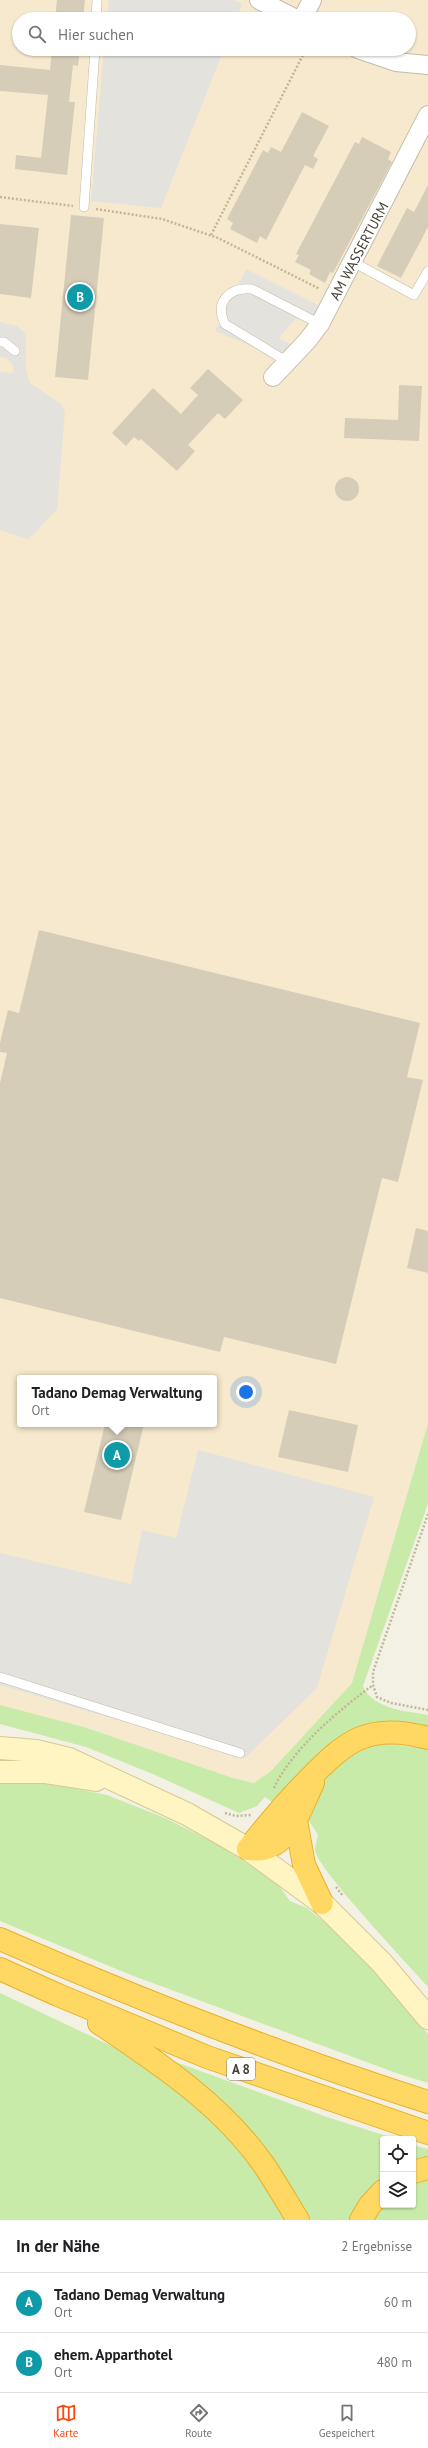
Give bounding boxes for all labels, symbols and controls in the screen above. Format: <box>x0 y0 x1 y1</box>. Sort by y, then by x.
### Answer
search box <box>12 12 416 56</box>
icon: search <box>26 23 48 45</box>
text: Hier suchen <box>58 25 134 44</box>
street label: AM WASSERTURM <box>326 199 392 303</box>
pin: B <box>67 282 93 312</box>
popup <box>17 1375 217 1427</box>
your location <box>236 1382 256 1402</box>
text: Tadano Demag Verwaltung <box>31 1383 203 1402</box>
text: Ort <box>31 1402 50 1419</box>
pin: A <box>104 1440 130 1470</box>
road number: A 8 <box>227 2058 255 2080</box>
map controls <box>380 2136 416 2208</box>
button: locate <box>380 2136 416 2172</box>
button: layers <box>380 2172 416 2208</box>
text: In der Nähe <box>16 2235 100 2257</box>
text: 2 Ergebnisse <box>341 2238 412 2255</box>
text: Tadano Demag Verwaltung <box>54 2285 225 2304</box>
text: A <box>25 2294 33 2311</box>
text: 60 m <box>384 2294 412 2311</box>
text: Ort <box>54 2304 72 2321</box>
text: ehem. Apparthotel <box>54 2345 172 2364</box>
text: B <box>25 2354 33 2371</box>
text: 480 m <box>377 2354 412 2371</box>
text: Ort <box>54 2364 72 2381</box>
tab: Karte <box>53 2402 78 2440</box>
tab: Route <box>185 2402 212 2440</box>
tab: Gespeichert <box>319 2402 375 2440</box>

